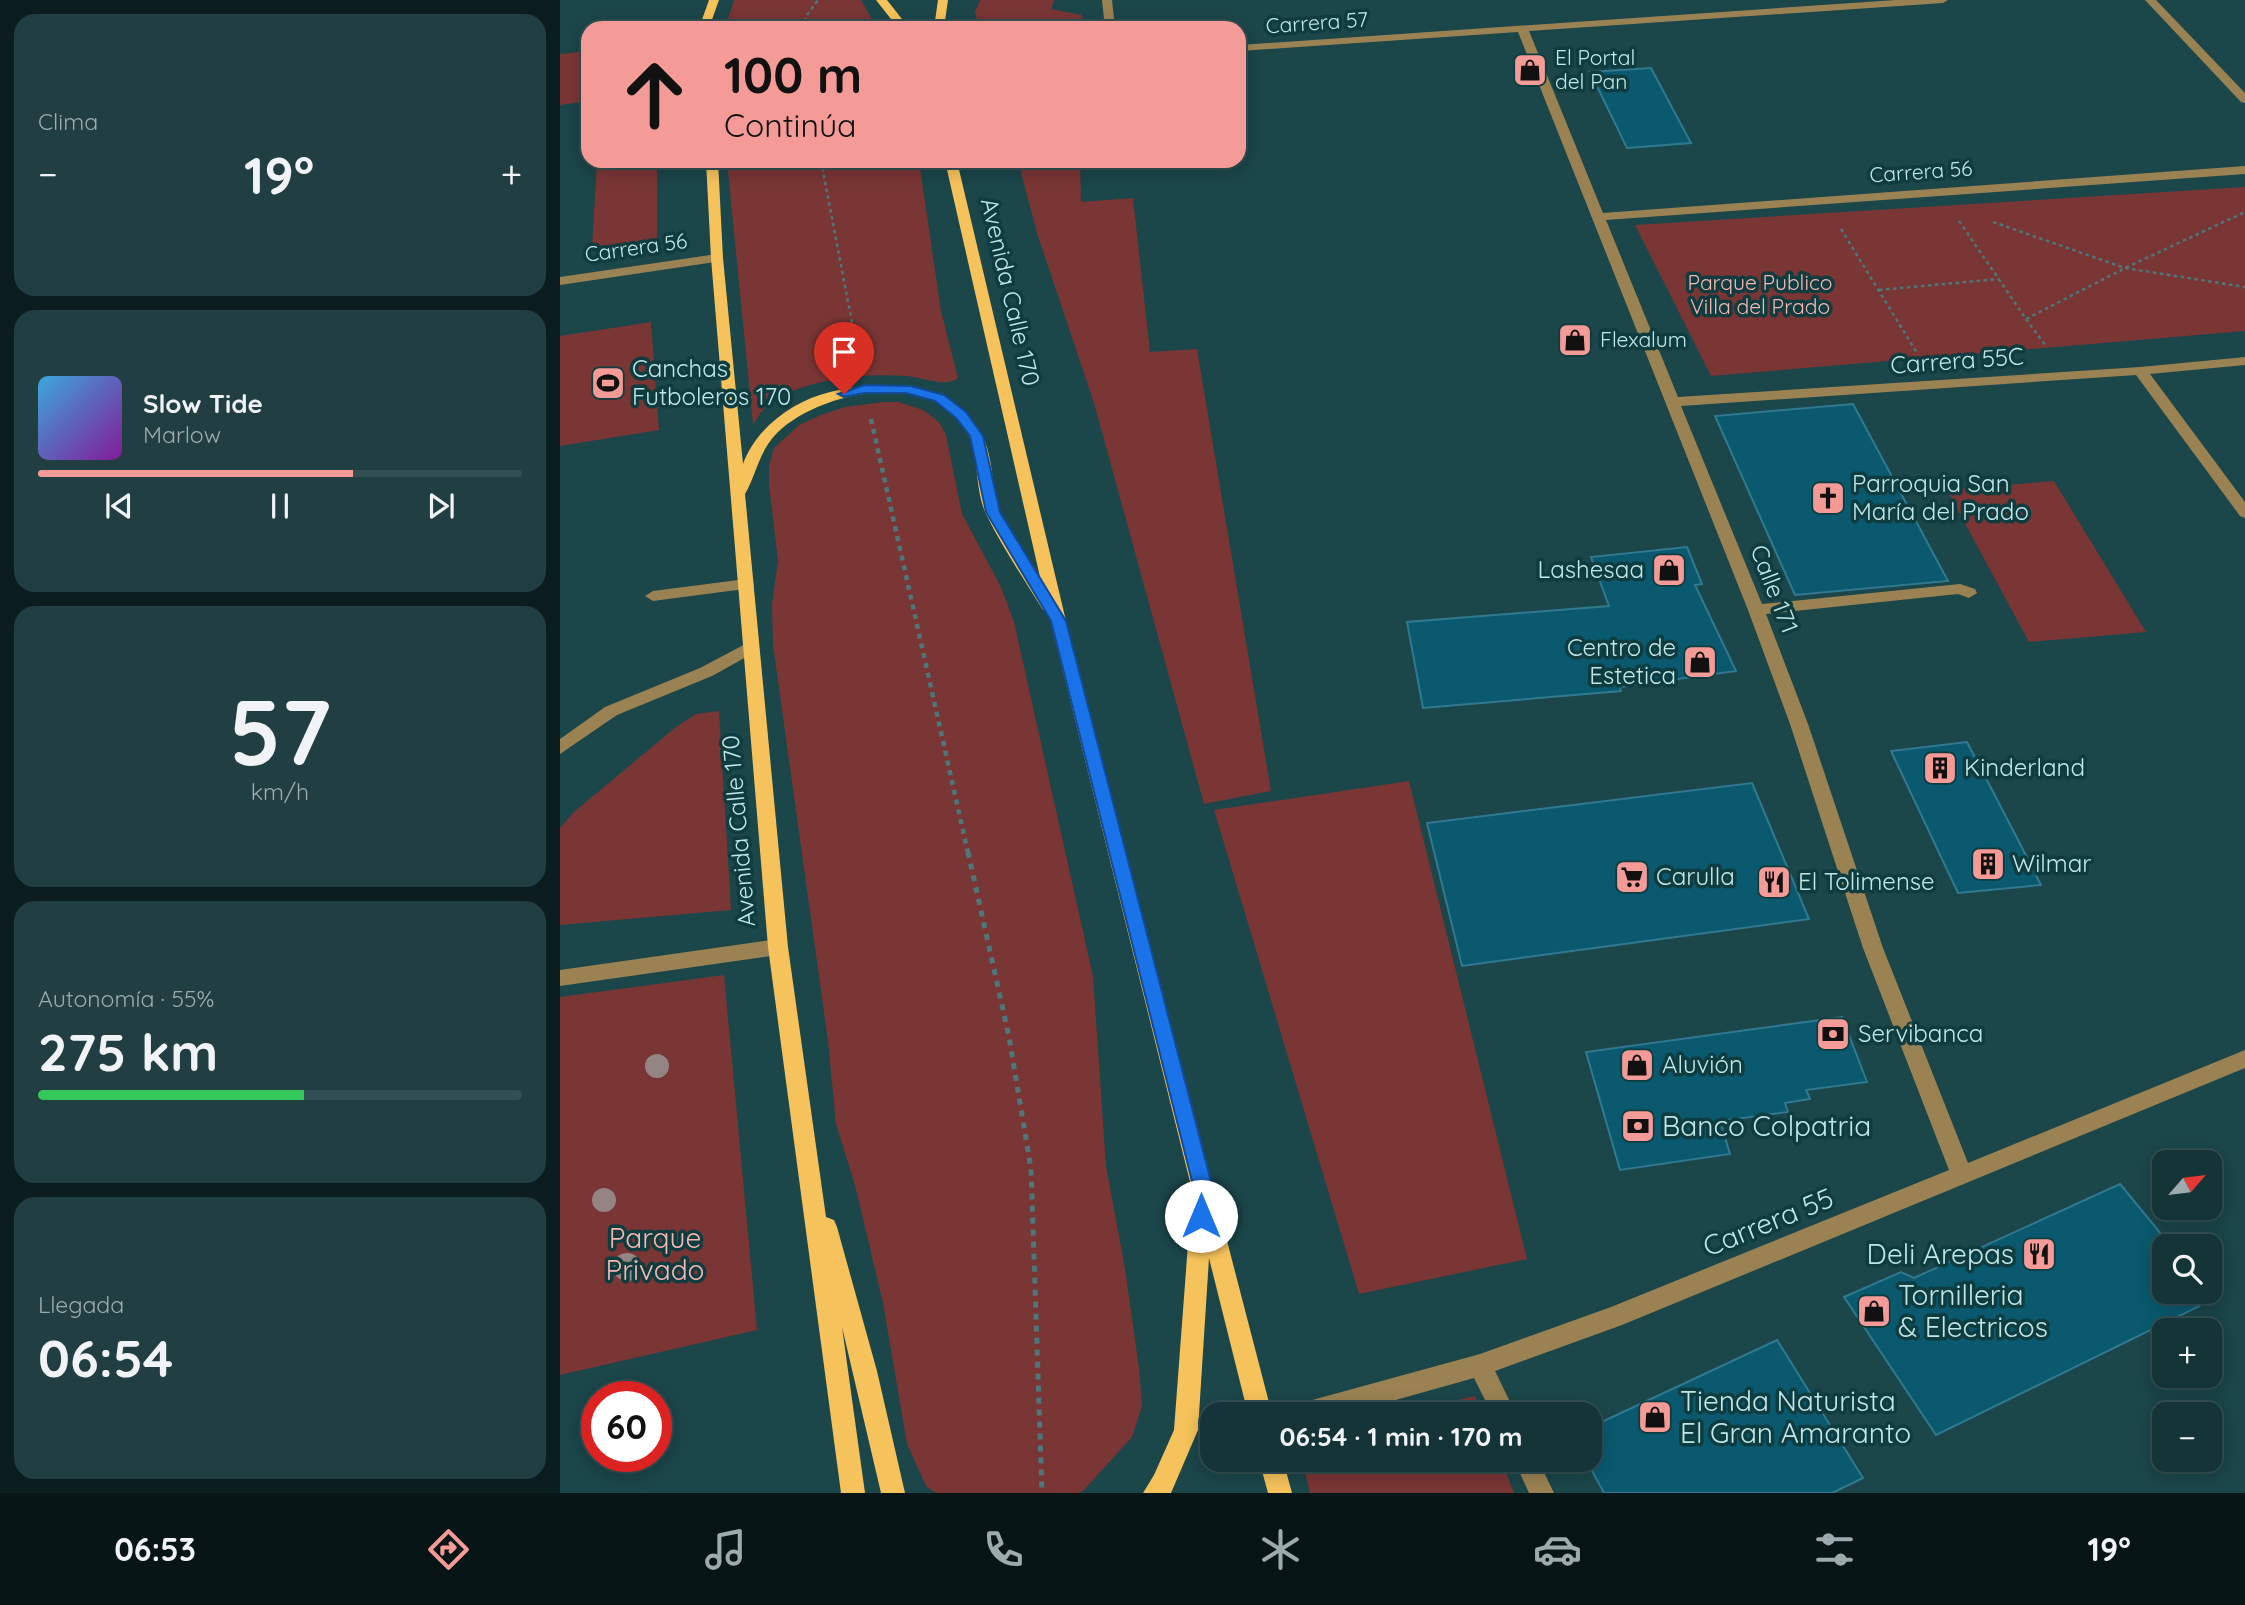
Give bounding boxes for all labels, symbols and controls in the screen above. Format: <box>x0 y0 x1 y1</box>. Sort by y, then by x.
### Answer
street label: Carrera 57 <box>1265 5 1369 39</box>
text: 100 m <box>724 44 862 105</box>
place label: El Portal del Pan <box>1555 44 1635 94</box>
icon: ahead <box>609 49 700 140</box>
shop icon: El Portal del Pan <box>1511 51 1549 89</box>
text: Continúa <box>724 105 857 145</box>
text: Clima <box>38 107 98 136</box>
text: 19° <box>244 142 314 207</box>
text: − <box>38 150 58 198</box>
text: + <box>501 150 522 198</box>
street label: Carrera 56 <box>1869 154 1973 188</box>
street label: Avenida Calle 170 <box>975 195 1047 389</box>
street label: Carrera 56 <box>583 227 689 267</box>
park label: Parque Publico Villa del Prado <box>1687 269 1833 319</box>
shop icon: Flexalum <box>1556 321 1594 359</box>
pin <box>814 322 874 394</box>
place label: Flexalum <box>1600 326 1687 352</box>
icon: arrive <box>825 333 863 371</box>
street label: Carrera 55C <box>1889 340 2025 380</box>
place label: Canchas Futboleros 170 <box>632 353 791 411</box>
sports icon: Canchas Futboleros 170 <box>589 364 627 402</box>
text: Slow Tide <box>143 387 263 420</box>
text: Marlow <box>143 420 221 449</box>
place label: Parroquia San María del Prado <box>1852 468 2029 526</box>
church icon: Parroquia San María del Prado <box>1809 479 1847 517</box>
icon: previous <box>100 487 138 525</box>
icon: pause <box>261 487 299 525</box>
icon: next <box>422 487 460 525</box>
street label: Calle 171 <box>1744 540 1805 637</box>
shop icon: Lashesaa <box>1650 551 1688 589</box>
place label: Lashesaa <box>1537 554 1644 584</box>
place label: Centro de Estetica <box>1567 632 1676 690</box>
shop icon: Centro de Estetica <box>1681 643 1719 681</box>
text: 57 <box>229 674 331 788</box>
street label: Avenida Calle 170 <box>715 734 761 928</box>
building icon: Kinderland <box>1921 749 1959 787</box>
place label: Kinderland <box>1964 752 2085 782</box>
text: km/h <box>251 777 309 806</box>
building icon: Wilmar <box>1969 845 2007 883</box>
place label: Wilmar <box>2012 848 2092 878</box>
supermarket icon: Carulla <box>1613 858 1651 896</box>
place label: Carulla <box>1656 861 1735 891</box>
restaurant icon: El Tolimense <box>1755 863 1793 901</box>
place label: El Tolimense <box>1798 866 1935 896</box>
text: Autonomía · 55% <box>38 984 214 1013</box>
bank icon: Servibanca <box>1814 1015 1852 1053</box>
place label: Servibanca <box>1858 1018 1983 1048</box>
text: 275 km <box>38 1019 218 1084</box>
shop icon: Aluvión <box>1618 1046 1656 1084</box>
place label: Aluvión <box>1662 1049 1743 1079</box>
bank icon: Banco Colpatria <box>1619 1107 1657 1145</box>
place label: Banco Colpatria <box>1662 1108 1871 1143</box>
north arrow <box>2152 1150 2222 1220</box>
map controls <box>2152 1150 2222 1472</box>
position arrow <box>1164 1179 1238 1253</box>
street label: Carrera 55 <box>1697 1180 1838 1264</box>
park label: Parque Privado <box>605 1220 705 1287</box>
button: search <box>2152 1234 2222 1304</box>
restaurant icon: Deli Arepas <box>2020 1235 2058 1273</box>
place label: Deli Arepas <box>1867 1236 2014 1271</box>
place label: Tornilleria & Electricos <box>1898 1277 2048 1344</box>
text: Llegada <box>38 1290 124 1319</box>
shop icon: Tornilleria & Electricos <box>1855 1292 1893 1330</box>
button: + <box>2152 1318 2222 1388</box>
text: 06:54 <box>38 1325 173 1390</box>
speed limit sign: 60 <box>581 1381 672 1472</box>
place label: Tienda Naturista El Gran Amaranto <box>1680 1383 1911 1450</box>
shop icon: Tienda Naturista El Gran Amaranto <box>1636 1398 1674 1436</box>
button: − <box>2152 1402 2222 1472</box>
text: 06:54 · 1 min · 170 m <box>1280 1420 1522 1453</box>
icon: directions <box>424 1525 473 1574</box>
icon: music <box>701 1525 750 1574</box>
icon: phone <box>979 1525 1028 1574</box>
icon: climate <box>1256 1525 1305 1574</box>
icon: car <box>1533 1525 1582 1574</box>
icon: filters <box>1810 1525 1859 1574</box>
text: 06:53 <box>114 1529 196 1569</box>
text: 19° <box>2088 1529 2131 1569</box>

